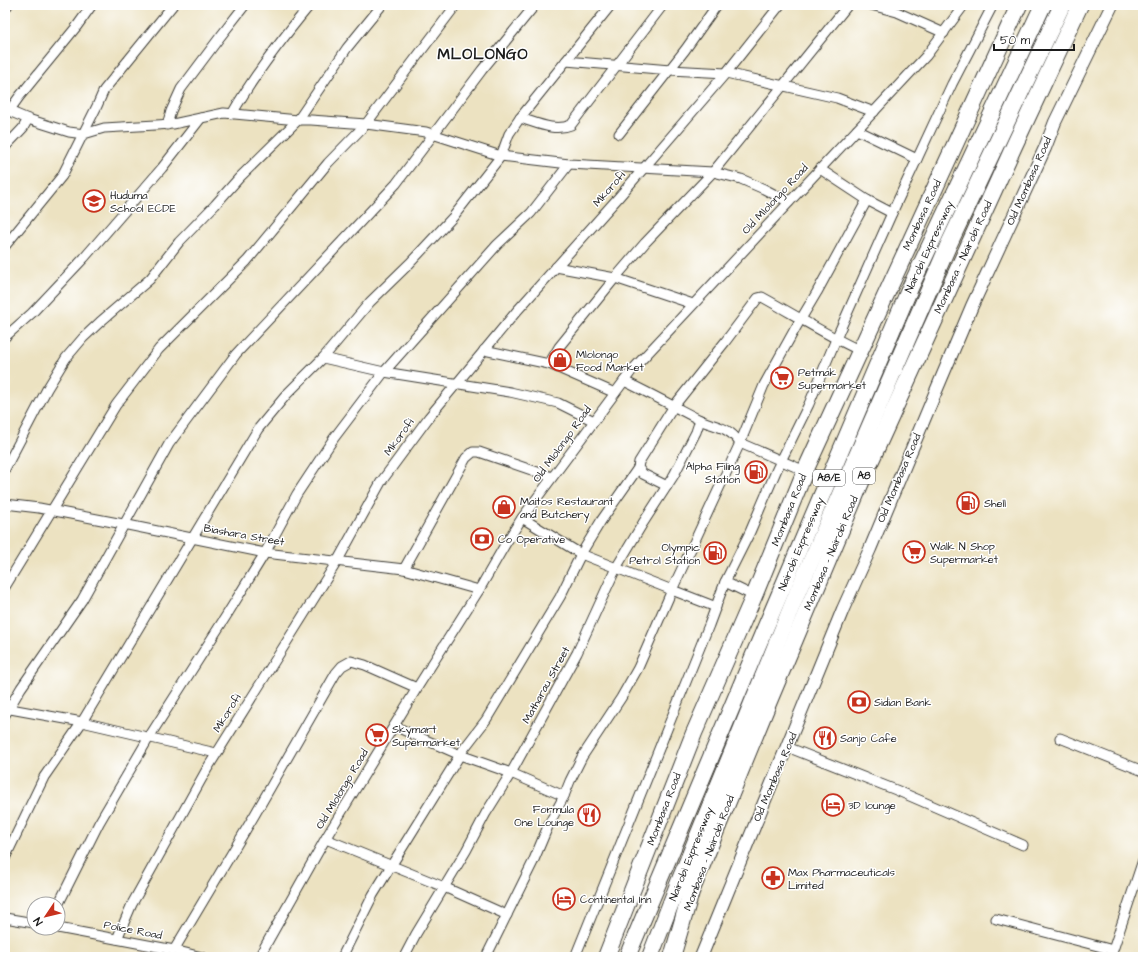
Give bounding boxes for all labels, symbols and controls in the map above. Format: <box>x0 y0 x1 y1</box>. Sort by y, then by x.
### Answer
scale bar <box>994 26 1074 52</box>
text: 50 m <box>1000 32 1031 49</box>
district label: MLOLONGO <box>437 44 529 65</box>
street label: Old Mombasa Road <box>1003 134 1055 228</box>
street label: Old Mlolongo Road <box>738 160 813 238</box>
street label: Mkorofi <box>589 168 629 210</box>
street label: Mombasa Road <box>899 177 945 253</box>
school or university icon: Huduma School ECDE <box>81 188 107 214</box>
place label: Huduma School ECDE <box>110 188 176 216</box>
street label: Nairobi Expressway <box>901 198 958 296</box>
street label: Mombasa - Nairobi Road <box>930 198 996 316</box>
shop icon: Mlolongo Food Market <box>547 347 573 373</box>
place label: Mlolongo Food Market <box>576 347 645 375</box>
supermarket icon: Petmak Supermarket <box>769 365 795 391</box>
place label: Petmak Supermarket <box>798 365 867 393</box>
street label: Old Mlolongo Road <box>529 402 596 486</box>
street label: Mkorofi <box>380 415 418 459</box>
street label: Old Mombasa Road <box>873 431 925 525</box>
place label: Alpha Filing Station <box>686 459 740 487</box>
fuel station icon: Alpha Filing Station <box>743 459 769 485</box>
road number: A8 <box>853 468 875 484</box>
road number: A8/E <box>813 470 845 486</box>
street label: Mombasa Road <box>768 471 810 548</box>
fuel station icon: Shell <box>955 490 981 516</box>
street label: Mombasa - Nairobi Road <box>800 493 862 612</box>
shop icon: Maitos Restaurant and Butchery <box>491 494 517 520</box>
place label: Maitos Restaurant and Butchery <box>520 494 614 523</box>
street label: Nairobi Expressway <box>775 495 828 593</box>
place label: Shell <box>984 496 1006 511</box>
street label: Biashara Street <box>202 521 286 550</box>
bank icon: Co Operative <box>469 526 495 552</box>
place label: Co Operative <box>498 532 565 547</box>
supermarket icon: Walk N Shop Supermarket <box>901 539 927 565</box>
place label: Walk N Shop Supermarket <box>930 539 999 567</box>
place label: Olympic Petrol Station <box>629 540 700 568</box>
fuel station icon: Olympic Petrol Station <box>702 540 728 566</box>
street label: Matharau Street <box>519 643 574 726</box>
bank icon: Sidian Bank <box>846 689 872 715</box>
street label: Mkorofi <box>209 691 245 735</box>
place label: Sidian Bank <box>874 695 931 710</box>
supermarket icon: Skymart Supermarket <box>364 722 390 748</box>
place label: Skymart Supermarket <box>392 722 461 750</box>
restaurant icon: Sanjo Cafe <box>812 725 838 751</box>
street label: Old Mombasa Road <box>749 730 801 824</box>
place label: Sanjo Cafe <box>840 731 897 746</box>
street label: Old Mlolongo Road <box>312 746 373 832</box>
street label: Mombasa Road <box>643 770 685 847</box>
hotel icon: 3D lounge <box>820 792 846 818</box>
street label: Mombasa - Nairobi Road <box>680 793 738 913</box>
place label: 3D lounge <box>848 798 896 814</box>
place label: Formula One Lounge <box>514 802 574 831</box>
restaurant icon: Formula One Lounge <box>576 802 602 828</box>
street label: Nairobi Expressway <box>665 805 718 904</box>
pharmacy icon: Max Pharmaceuticals Limited <box>760 865 786 891</box>
place label: Max Pharmaceuticals Limited <box>788 865 895 893</box>
hotel icon: Continental Inn <box>551 886 577 912</box>
place label: Continental Inn <box>580 892 652 907</box>
north arrow <box>26 896 66 936</box>
text: N <box>30 914 46 929</box>
street label: Police Road <box>103 917 164 943</box>

